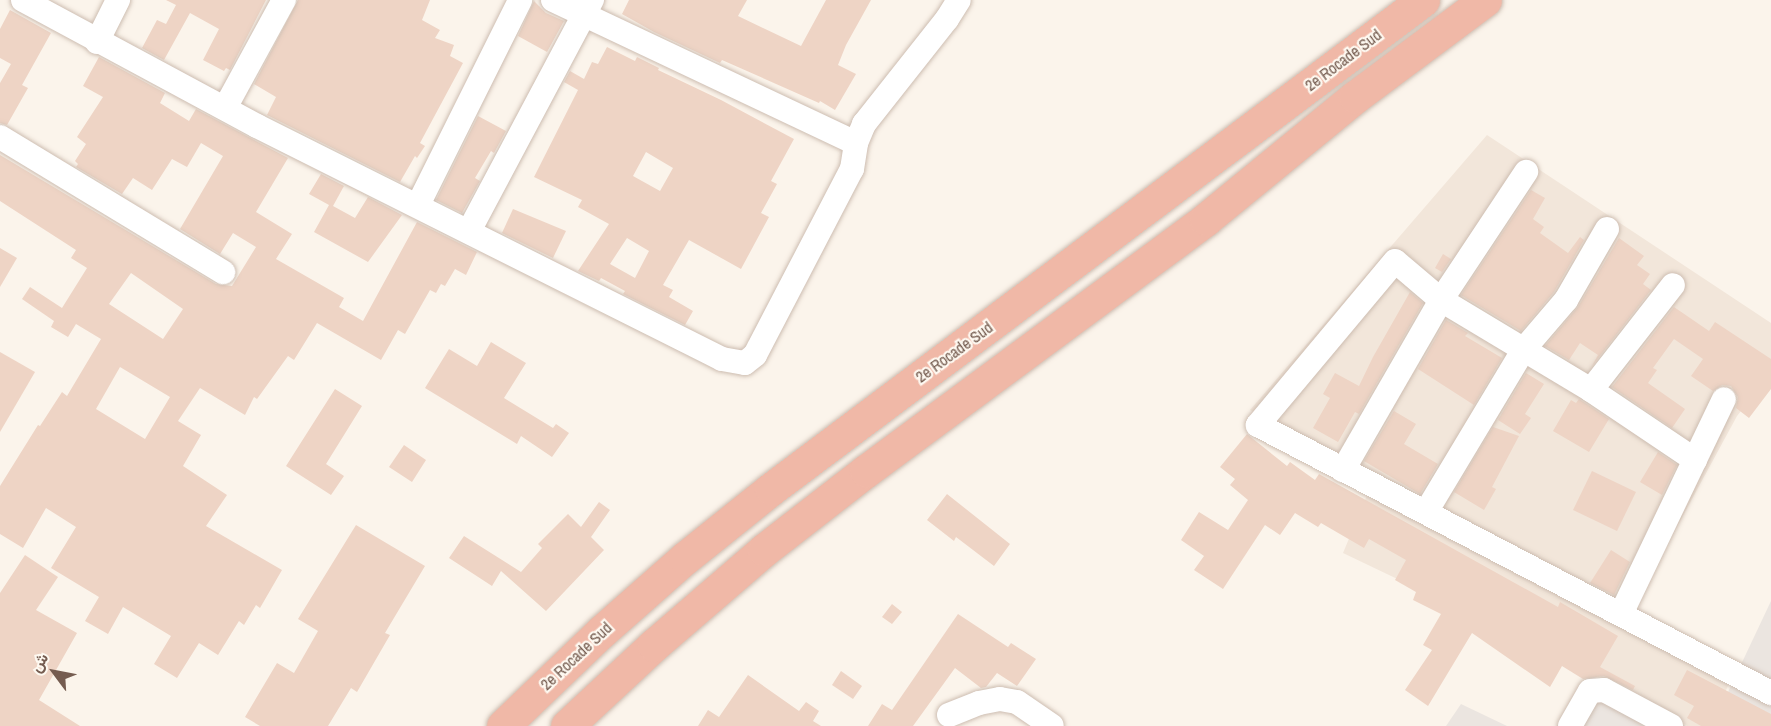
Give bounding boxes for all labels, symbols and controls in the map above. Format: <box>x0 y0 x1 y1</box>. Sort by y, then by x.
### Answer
street label: 2e Rocade Sud <box>1301 25 1385 95</box>
street label: 2e Rocade Sud <box>912 318 996 386</box>
street label: 2e Rocade Sud <box>536 618 616 694</box>
north arrow <box>24 642 84 702</box>
text: ش <box>24 648 53 676</box>

